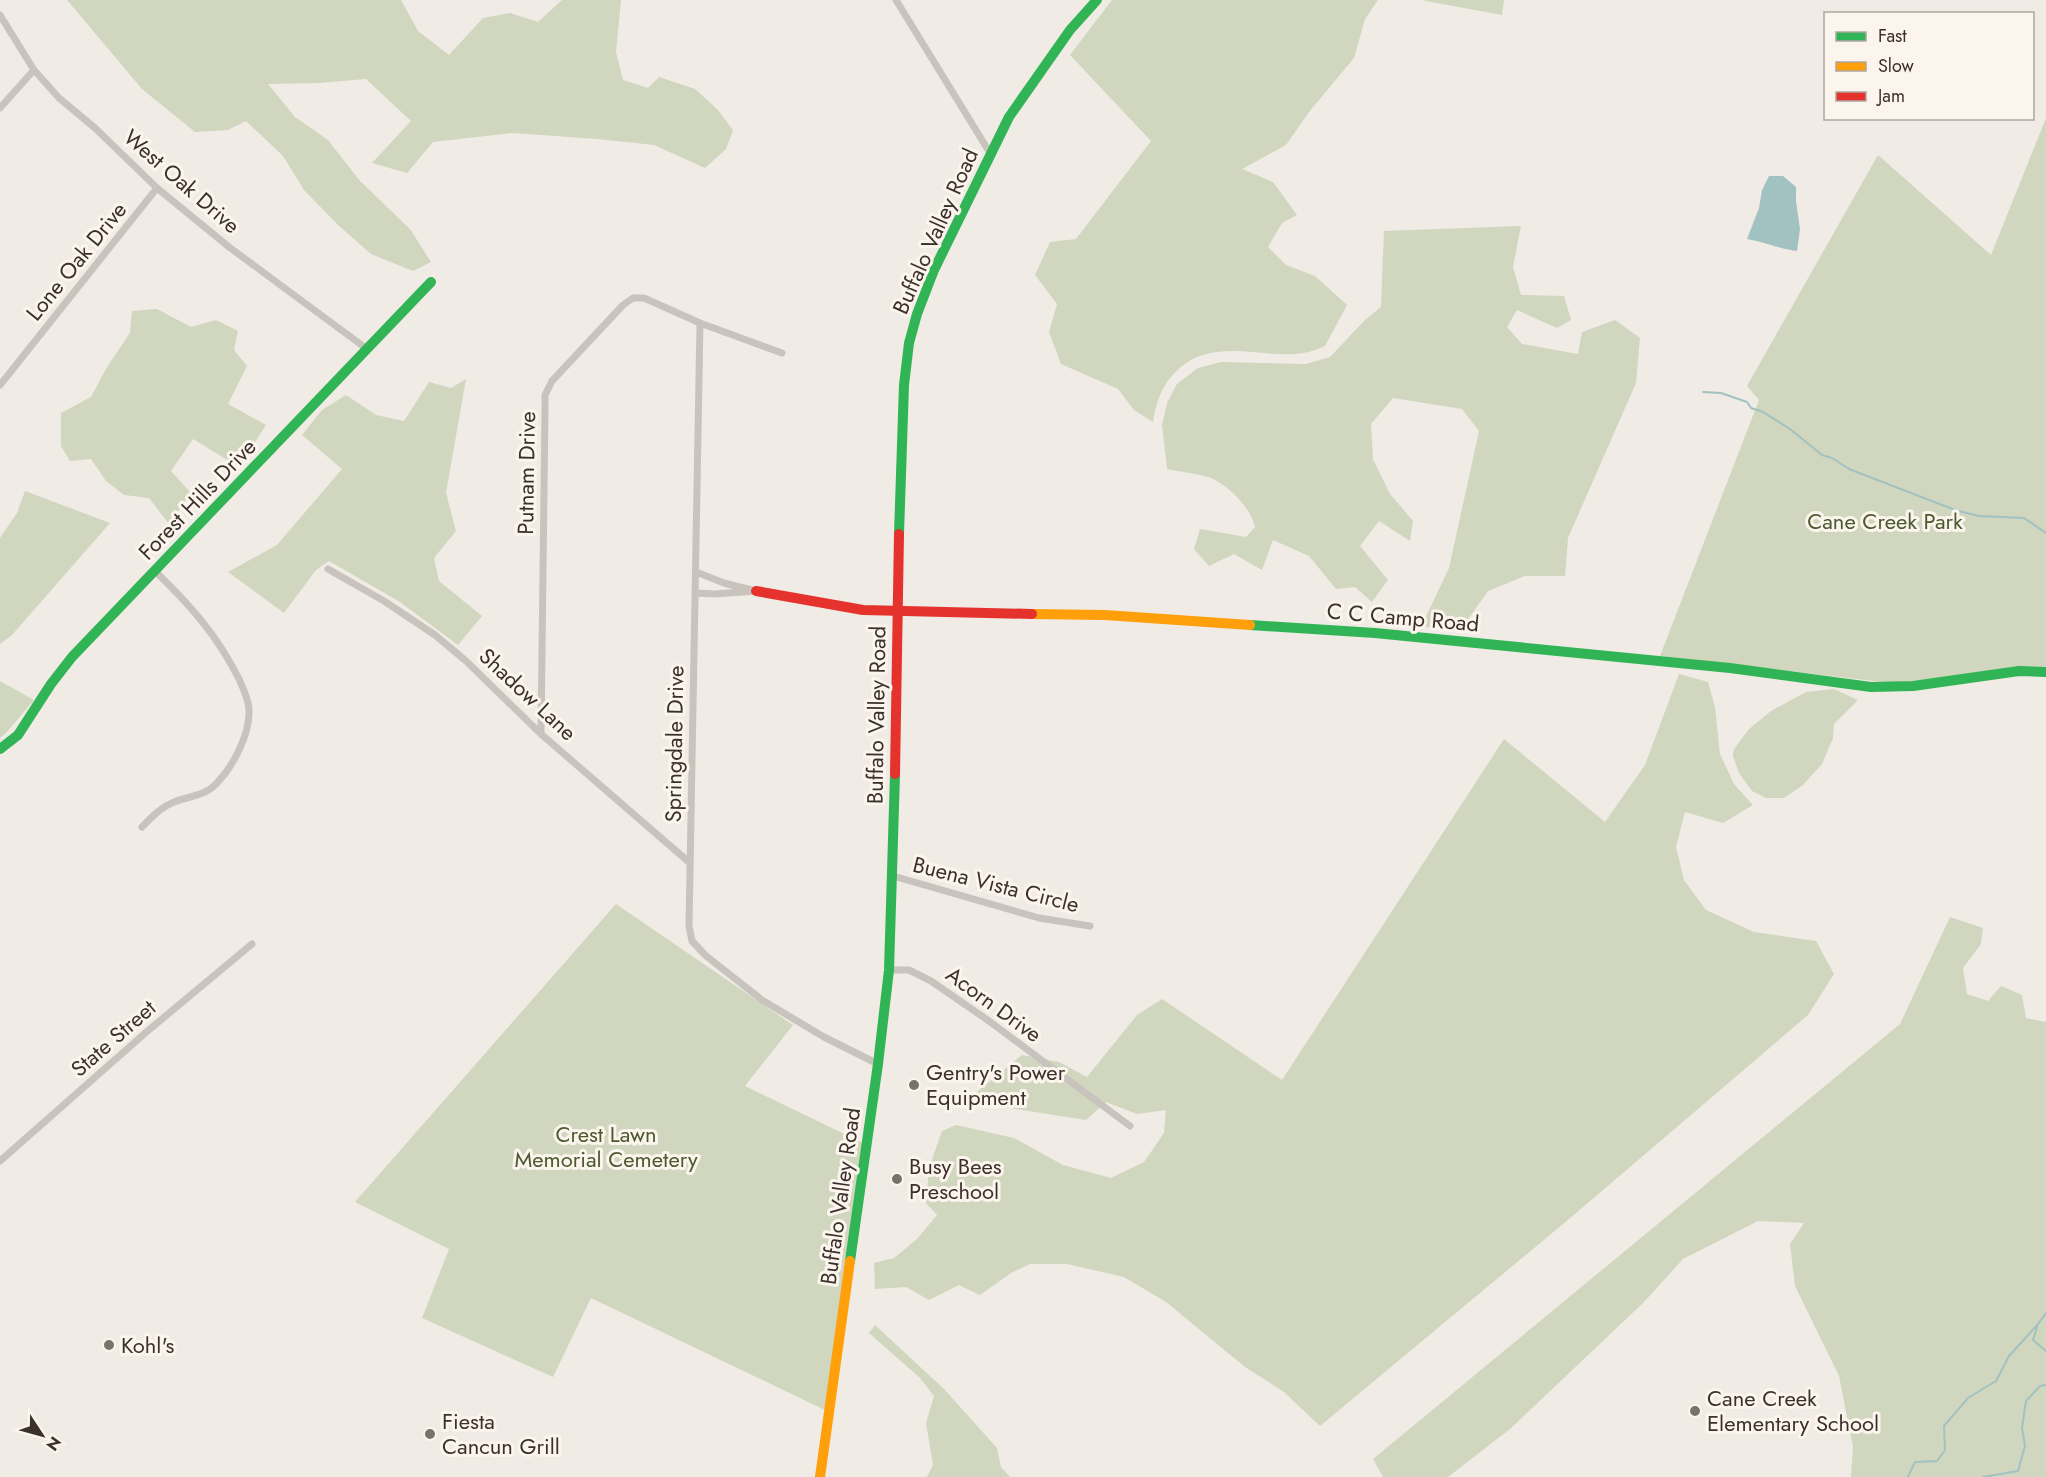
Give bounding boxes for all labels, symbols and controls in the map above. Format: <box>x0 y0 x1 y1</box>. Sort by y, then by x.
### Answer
legend <box>1824 12 2034 120</box>
text: Fast <box>1878 23 1907 49</box>
text: Slow <box>1878 53 1915 79</box>
text: Jam <box>1876 83 1905 109</box>
street label: West Oak Drive <box>117 121 247 241</box>
street label: Buffalo Valley Road <box>884 143 986 319</box>
street label: Lone Oak Drive <box>18 195 134 327</box>
street label: Putnam Drive <box>509 411 543 535</box>
street label: Forest Hills Drive <box>131 431 263 567</box>
park label: Cane Creek Park <box>1807 505 1963 537</box>
street label: C C Camp Road <box>1326 594 1480 640</box>
street label: Buffalo Valley Road <box>858 626 894 804</box>
street label: Shadow Lane <box>472 640 584 748</box>
street label: Springdale Drive <box>657 665 691 823</box>
street label: Buena Vista Circle <box>909 848 1083 920</box>
street label: Acorn Drive <box>939 958 1049 1050</box>
street label: State Street <box>63 991 163 1084</box>
place label: Gentry's Power Equipment <box>926 1056 1066 1113</box>
marker: Gentry's Power Equipment <box>907 1078 921 1092</box>
street label: Buffalo Valley Road <box>812 1105 868 1287</box>
park label: Crest Lawn Memorial Cemetery <box>514 1118 698 1175</box>
place label: Busy Bees Preschool <box>909 1150 1002 1207</box>
marker: Busy Bees Preschool <box>890 1172 904 1186</box>
place label: Kohl's <box>121 1329 174 1361</box>
marker: Kohl's <box>102 1338 116 1352</box>
place label: Cane Creek Elementary School <box>1707 1382 1879 1439</box>
marker: Cane Creek Elementary School <box>1688 1404 1702 1418</box>
north arrow <box>12 1405 72 1465</box>
place label: Fiesta Cancun Grill <box>442 1405 560 1462</box>
marker: Fiesta Cancun Grill <box>423 1427 437 1441</box>
text: N <box>41 1432 67 1455</box>

